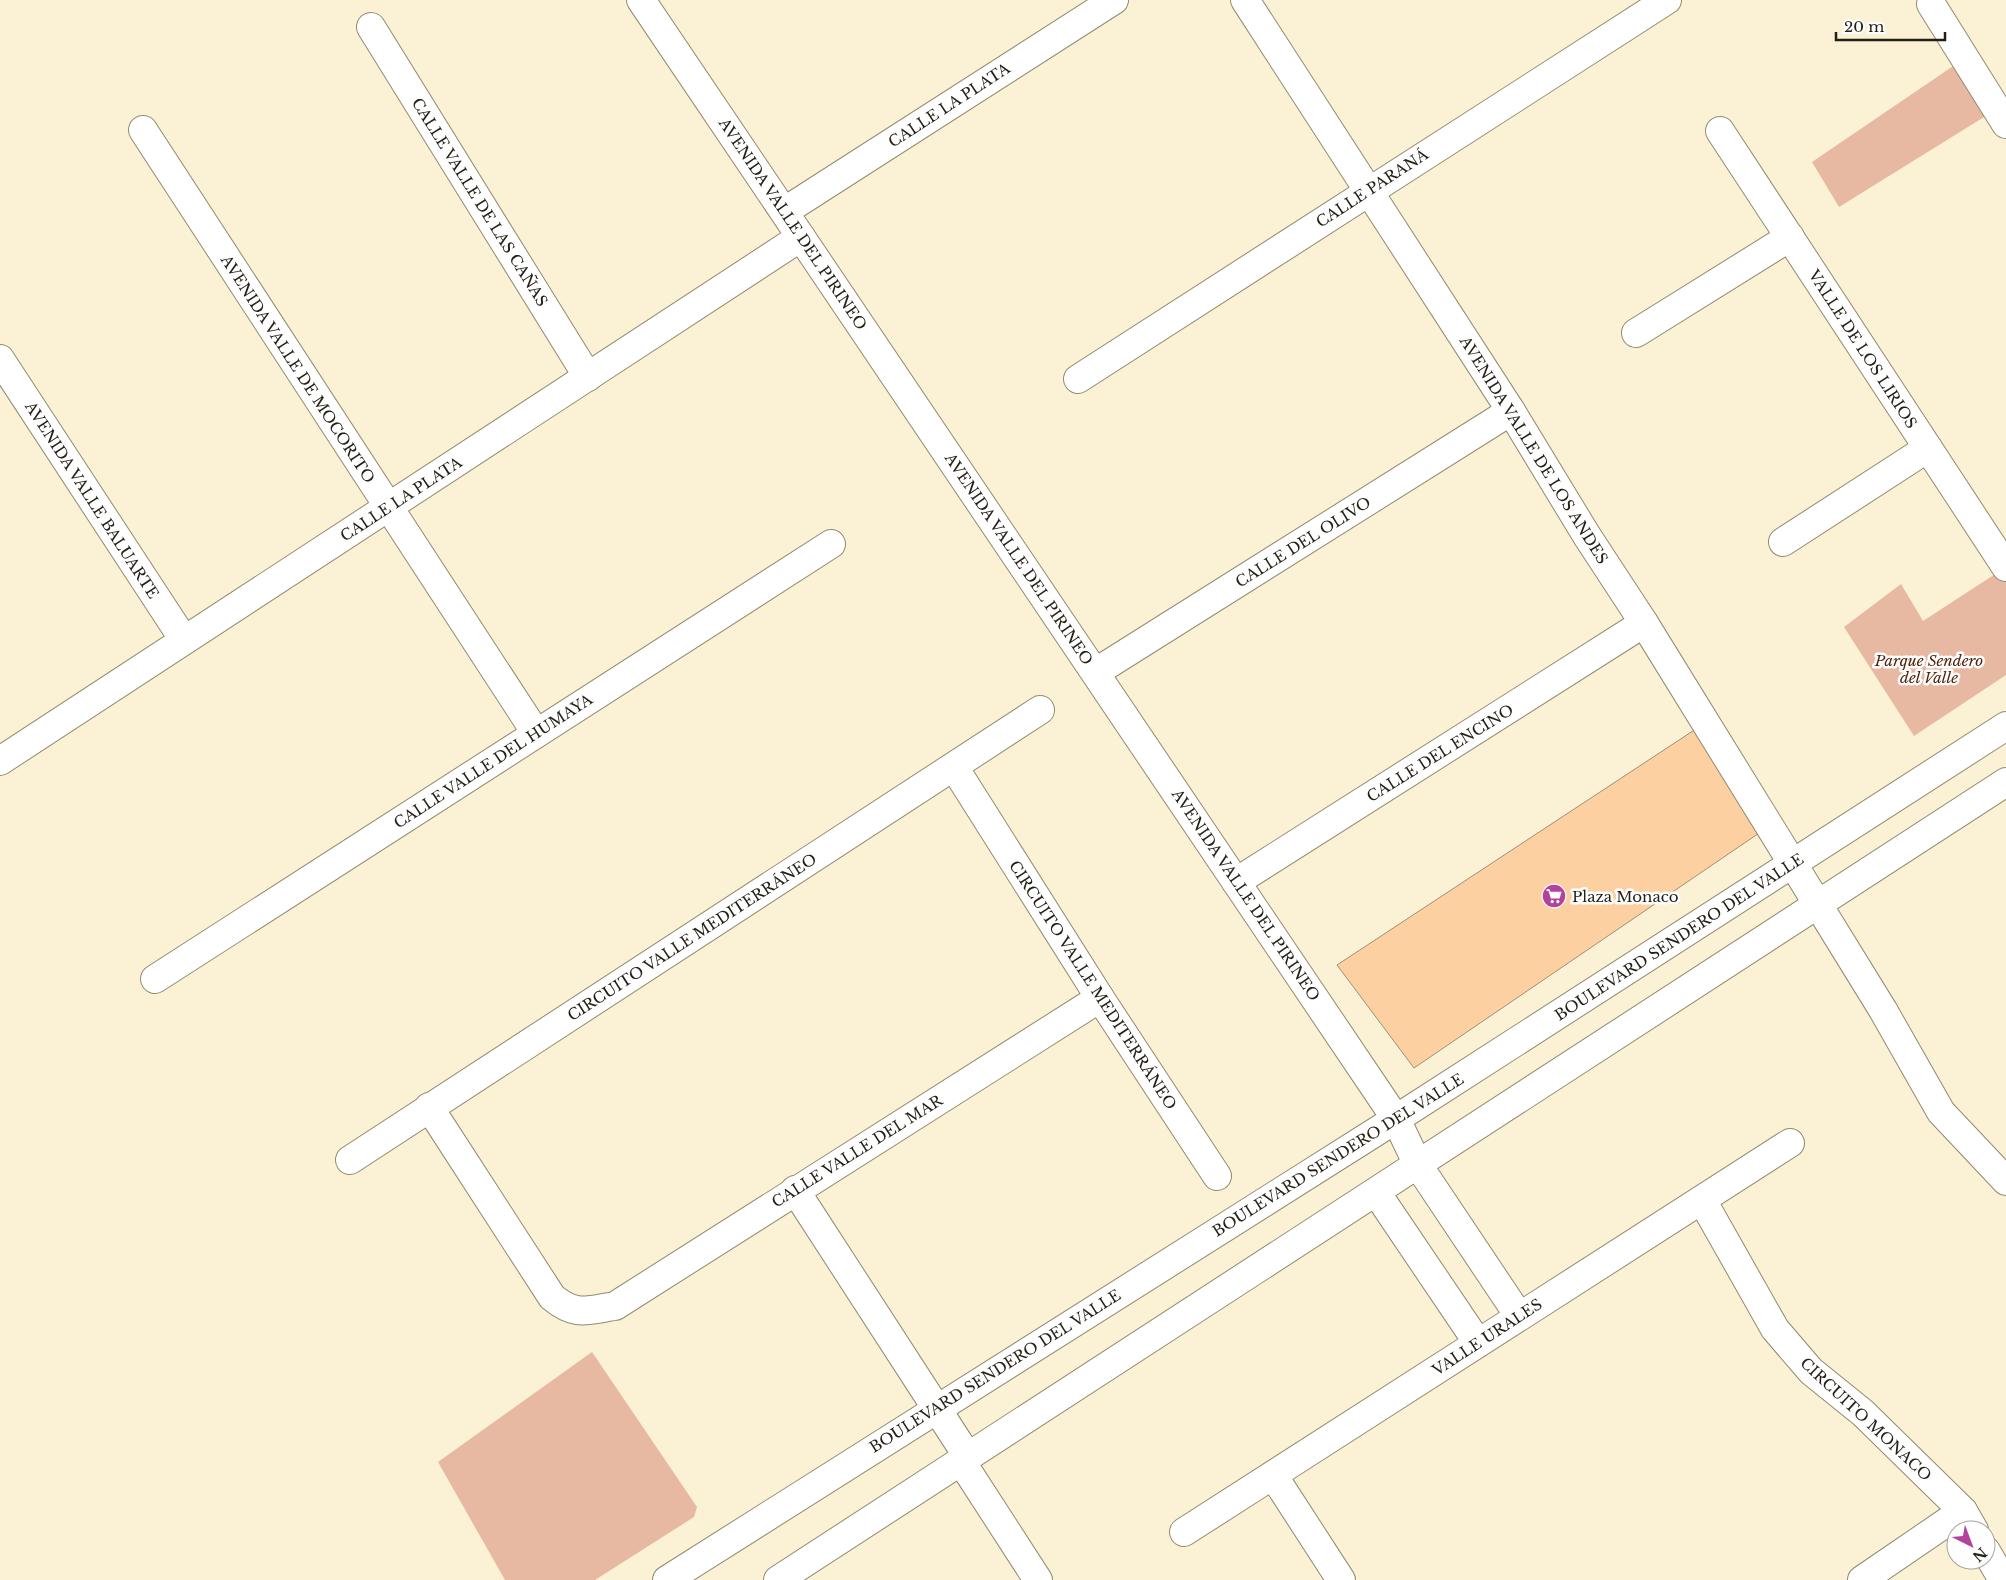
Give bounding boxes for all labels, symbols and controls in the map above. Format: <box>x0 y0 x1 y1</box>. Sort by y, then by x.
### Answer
scale bar <box>1836 10 1945 42</box>
text: 20 m <box>1844 17 1884 36</box>
street label: CALLE LA PLATA <box>885 58 1014 151</box>
street label: CALLE VALLE DE LAS CAÑAS <box>408 94 552 310</box>
street label: AVENIDA VALLE DEL PIRINEO <box>714 114 871 334</box>
street label: CALLE PARANÁ <box>1312 144 1432 231</box>
street label: AVENIDA VALLE DE MOCORITO <box>216 250 379 487</box>
street label: VALLE DE LOS LIRIOS <box>1804 265 1921 432</box>
street label: AVENIDA VALLE DE LOS ANDES <box>1455 332 1612 567</box>
street label: AVENIDA VALLE BALUARTE <box>20 397 163 602</box>
street label: AVENIDA VALLE DEL PIRINEO <box>940 449 1097 669</box>
street label: CALLE LA PLATA <box>337 452 466 545</box>
street label: CALLE DEL OLIVO <box>1232 493 1374 591</box>
park label: Parque Sendero del Valle <box>1874 651 1983 687</box>
street label: CALLE VALLE DEL HUMAYA <box>390 689 596 832</box>
street label: CALLE DEL ENCINO <box>1363 700 1517 806</box>
street label: AVENIDA VALLE DEL PIRINEO <box>1167 785 1324 1005</box>
street label: CIRCUITO VALLE MEDITERRÁNEO <box>564 849 820 1025</box>
street label: BOULEVARD SENDERO DEL VALLE <box>1551 849 1807 1025</box>
street label: CIRCUITO VALLE MEDITERRÁNEO <box>1005 857 1181 1113</box>
supermarket icon: Plaza Monaco <box>1541 883 1567 909</box>
place label: Plaza Monaco <box>1572 887 1679 906</box>
street label: BOULEVARD SENDERO DEL VALLE <box>1209 1069 1467 1241</box>
street label: CALLE VALLE DEL MAR <box>768 1090 947 1211</box>
street label: BOULEVARD SENDERO DEL VALLE <box>866 1285 1124 1457</box>
street label: VALLE URALES <box>1428 1294 1545 1380</box>
street label: CIRCUITO MONACO <box>1796 1353 1936 1485</box>
north arrow <box>1946 1520 1996 1570</box>
text: N <box>1969 1544 1991 1566</box>

